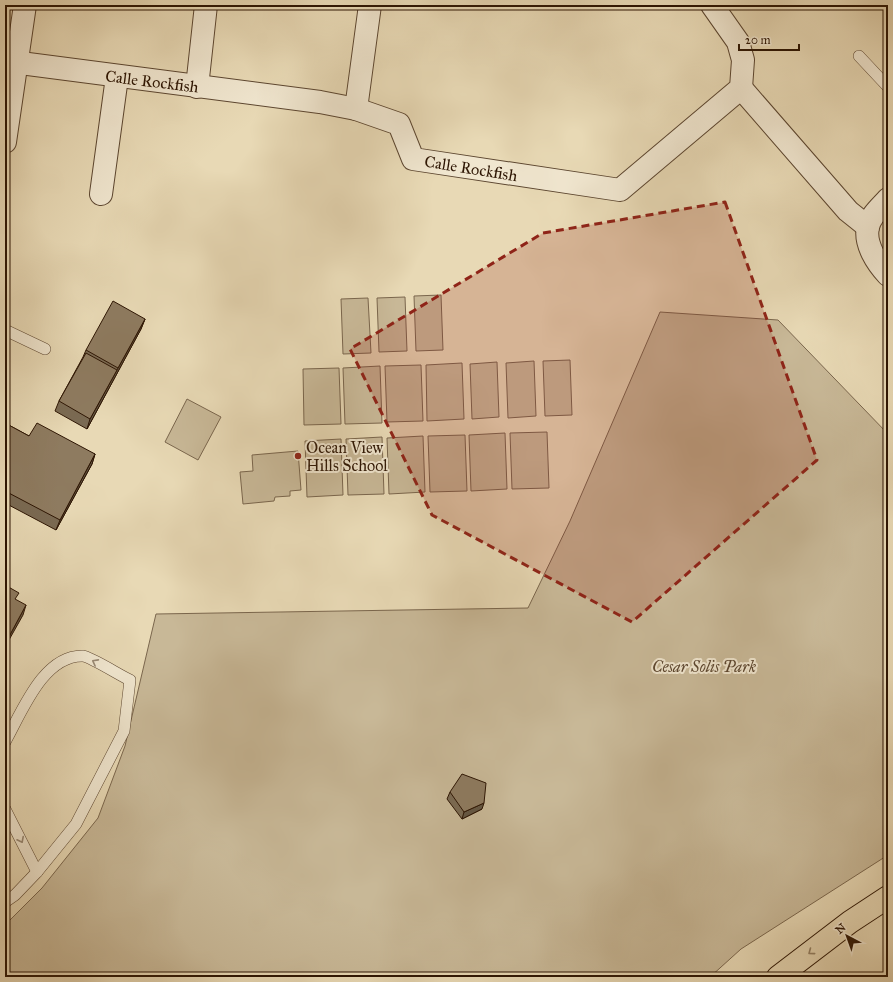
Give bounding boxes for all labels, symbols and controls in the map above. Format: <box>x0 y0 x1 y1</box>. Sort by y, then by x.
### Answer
scale bar <box>739 26 799 52</box>
text: 20 m <box>745 33 771 47</box>
street label: Calle Rockfish <box>104 66 200 97</box>
street label: Calle Rockfish <box>423 152 519 185</box>
place label: Ocean View Hills School <box>306 438 388 475</box>
marker: Ocean View Hills School <box>293 451 303 461</box>
park label: Cesar Solis Park <box>652 657 756 676</box>
one-way arrow <box>92 659 99 666</box>
one-way arrow <box>16 836 24 844</box>
north arrow <box>827 916 867 956</box>
text: N <box>833 920 849 937</box>
one-way arrow <box>808 947 815 954</box>

